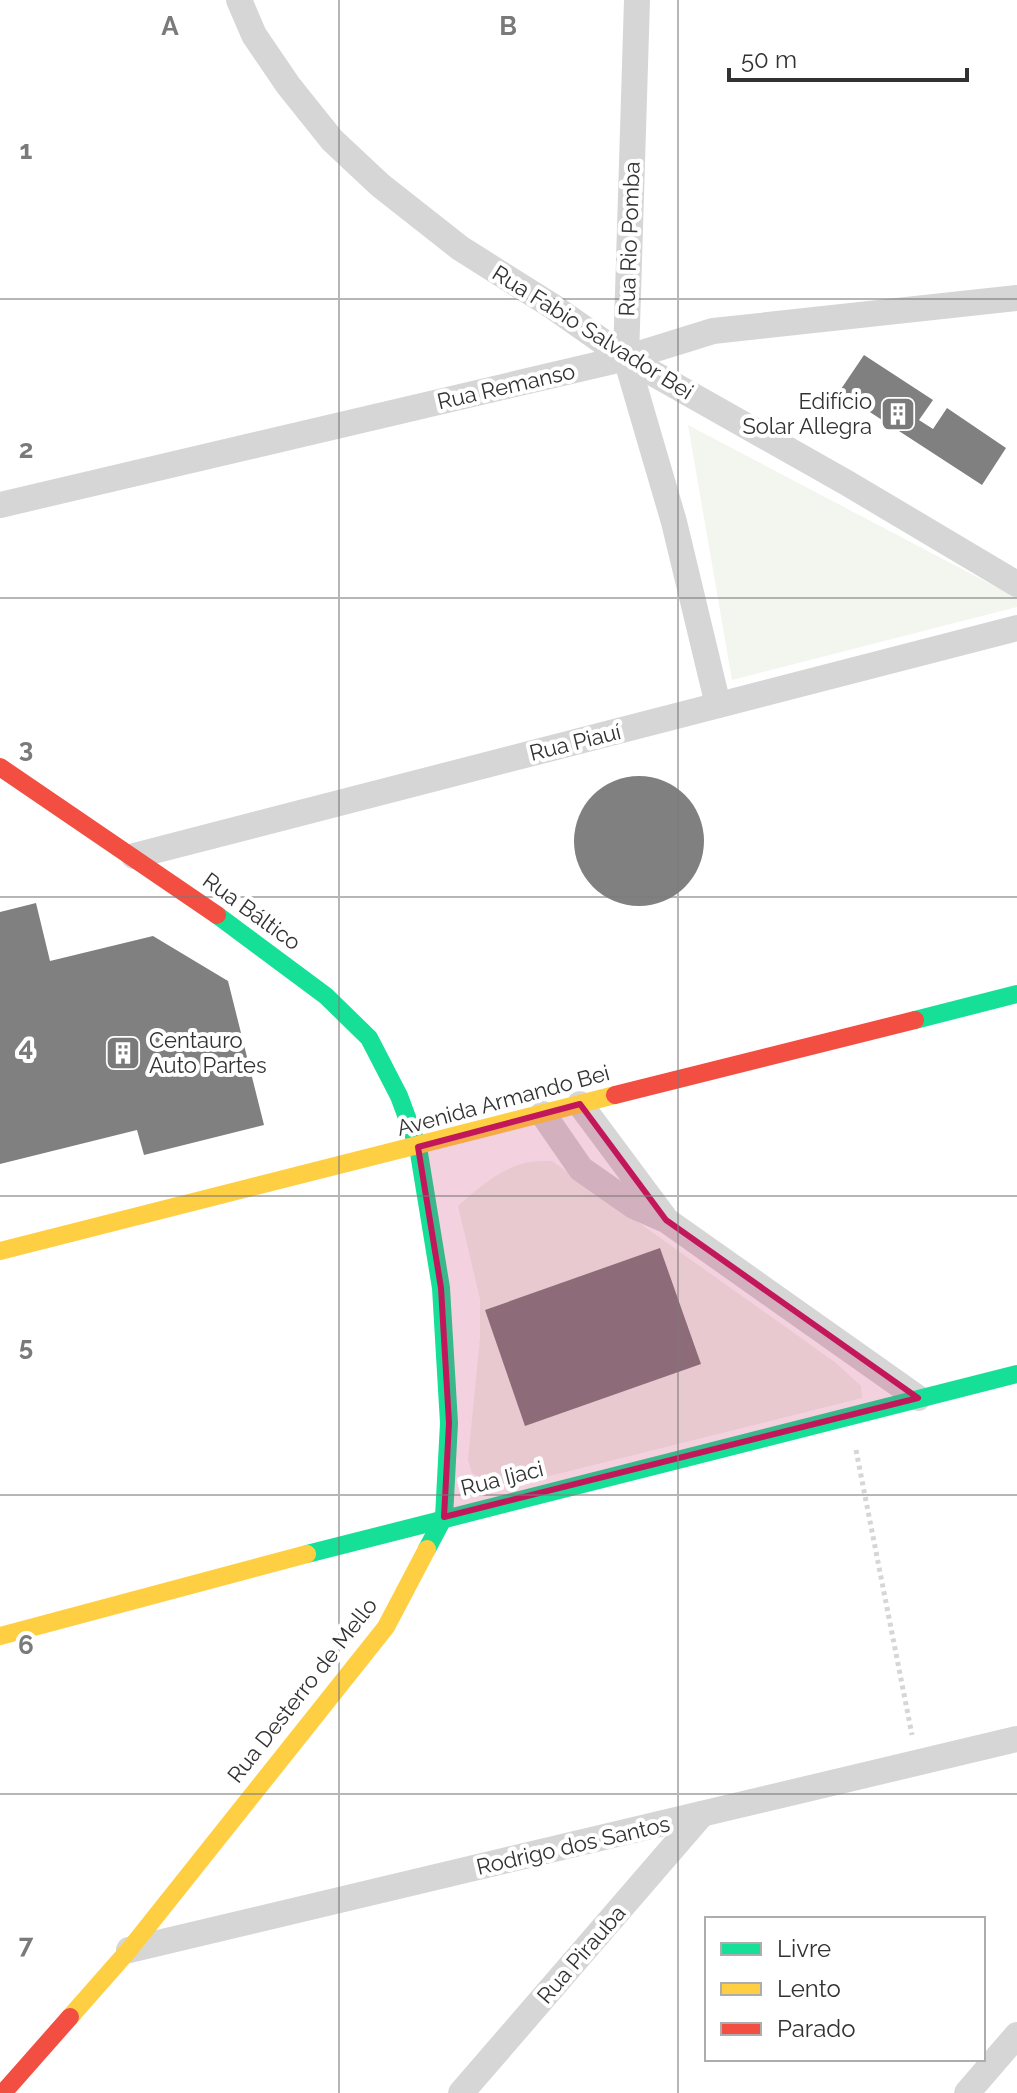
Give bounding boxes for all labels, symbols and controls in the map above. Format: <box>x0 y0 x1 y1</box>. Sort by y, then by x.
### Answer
text: A <box>161 11 179 41</box>
text: B <box>499 11 517 41</box>
scale bar <box>729 32 967 82</box>
text: 50 m <box>741 45 797 74</box>
text: 1 <box>20 135 33 165</box>
street label: Rua Rio Pomba <box>613 161 645 317</box>
street label: Rua Fabio Salvador Bei <box>488 260 698 404</box>
street label: Rua Remanso <box>435 358 577 414</box>
place label: Edifício Solar Allegra <box>742 388 872 439</box>
building icon: Edifício Solar Allegra <box>879 395 917 433</box>
text: 2 <box>19 434 33 464</box>
street label: Rua Piauí <box>527 718 624 766</box>
text: 3 <box>19 733 33 763</box>
street label: Rua Báltico <box>198 867 306 955</box>
place label: Centauro Auto Partes <box>149 1027 267 1078</box>
text: 4 <box>19 1032 33 1062</box>
building icon: Centauro Auto Partes <box>104 1034 142 1072</box>
street label: Avenida Armando Bei <box>394 1059 612 1141</box>
text: 5 <box>19 1331 33 1361</box>
street label: Rua Ijaci <box>458 1455 546 1501</box>
street label: Rua Desterro de Mello <box>222 1592 382 1788</box>
text: 6 <box>18 1630 34 1660</box>
street label: Rodrigo dos Santos <box>474 1810 672 1880</box>
street label: Rua Pirauba <box>531 1900 631 2008</box>
legend <box>705 1917 985 2061</box>
text: 7 <box>19 1929 34 1959</box>
text: Livre <box>777 1934 831 1963</box>
text: Lento <box>777 1974 841 2003</box>
text: Parado <box>777 2014 856 2043</box>

